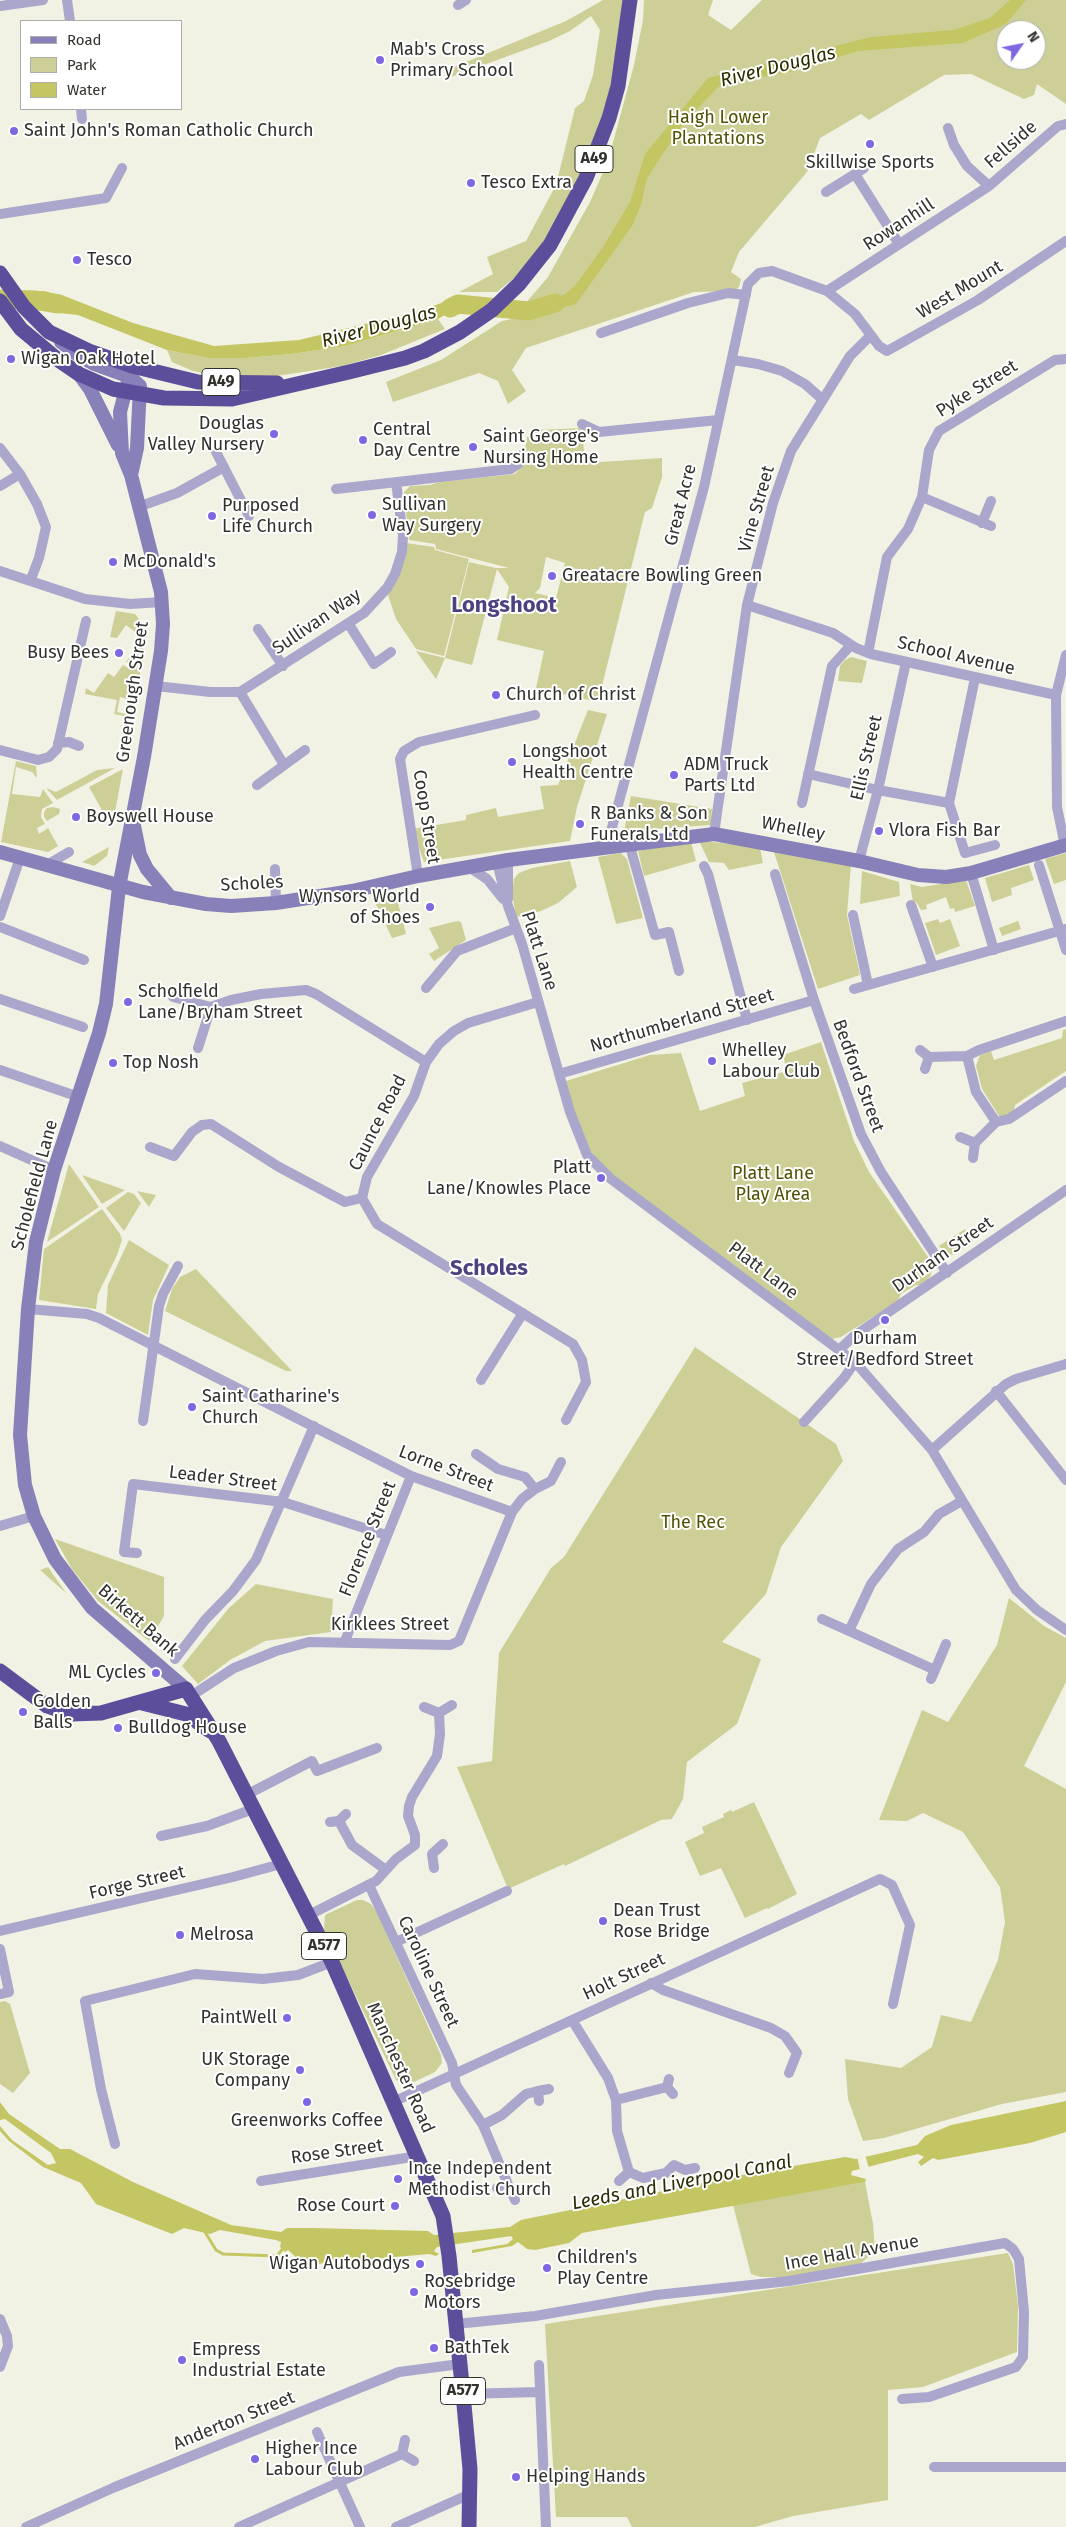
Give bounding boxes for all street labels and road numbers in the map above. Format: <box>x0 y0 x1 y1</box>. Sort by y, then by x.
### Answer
street label: Fellside <box>980 116 1042 174</box>
road number: A49 <box>575 146 613 172</box>
street label: Rowanhill <box>859 194 939 256</box>
street label: West Mount <box>913 256 1007 324</box>
street label: Pyke Street <box>932 356 1022 422</box>
road number: A49 <box>202 368 240 396</box>
street label: Great Acre <box>660 462 702 548</box>
street label: Vine Street <box>734 463 780 555</box>
street label: Sullivan Way <box>269 584 365 660</box>
street label: Greenough Street <box>112 620 154 764</box>
street label: School Avenue <box>895 632 1017 680</box>
street label: Ellis Street <box>847 713 887 803</box>
street label: Coop Street <box>408 768 444 866</box>
street label: Whelley <box>759 812 827 846</box>
street label: Scholes <box>220 872 284 896</box>
street label: Platt Lane <box>516 909 562 993</box>
street label: Northumberland Street <box>588 984 776 1058</box>
street label: Bedford Street <box>828 1017 888 1135</box>
street label: Caunce Road <box>345 1071 411 1175</box>
street label: Scholefield Lane <box>7 1117 63 1253</box>
street label: Durham Street <box>888 1212 998 1298</box>
street label: Platt Lane <box>724 1238 802 1304</box>
street label: Lorne Street <box>395 1441 497 1497</box>
street label: Leader Street <box>168 1462 278 1496</box>
street label: Florence Street <box>335 1478 401 1600</box>
street label: Birkett Bank <box>93 1580 183 1662</box>
street label: Kirklees Street <box>331 1614 449 1636</box>
street label: Forge Street <box>87 1861 187 1905</box>
street label: Caroline Street <box>393 1913 463 2031</box>
road number: A577 <box>302 1932 346 1960</box>
street label: Holt Street <box>580 1949 668 2005</box>
street label: Manchester Road <box>361 1999 439 2137</box>
street label: Rose Street <box>289 2135 385 2169</box>
street label: Ince Hall Avenue <box>783 2231 921 2275</box>
road number: A577 <box>440 2378 486 2404</box>
street label: Anderton Street <box>170 2387 298 2455</box>

